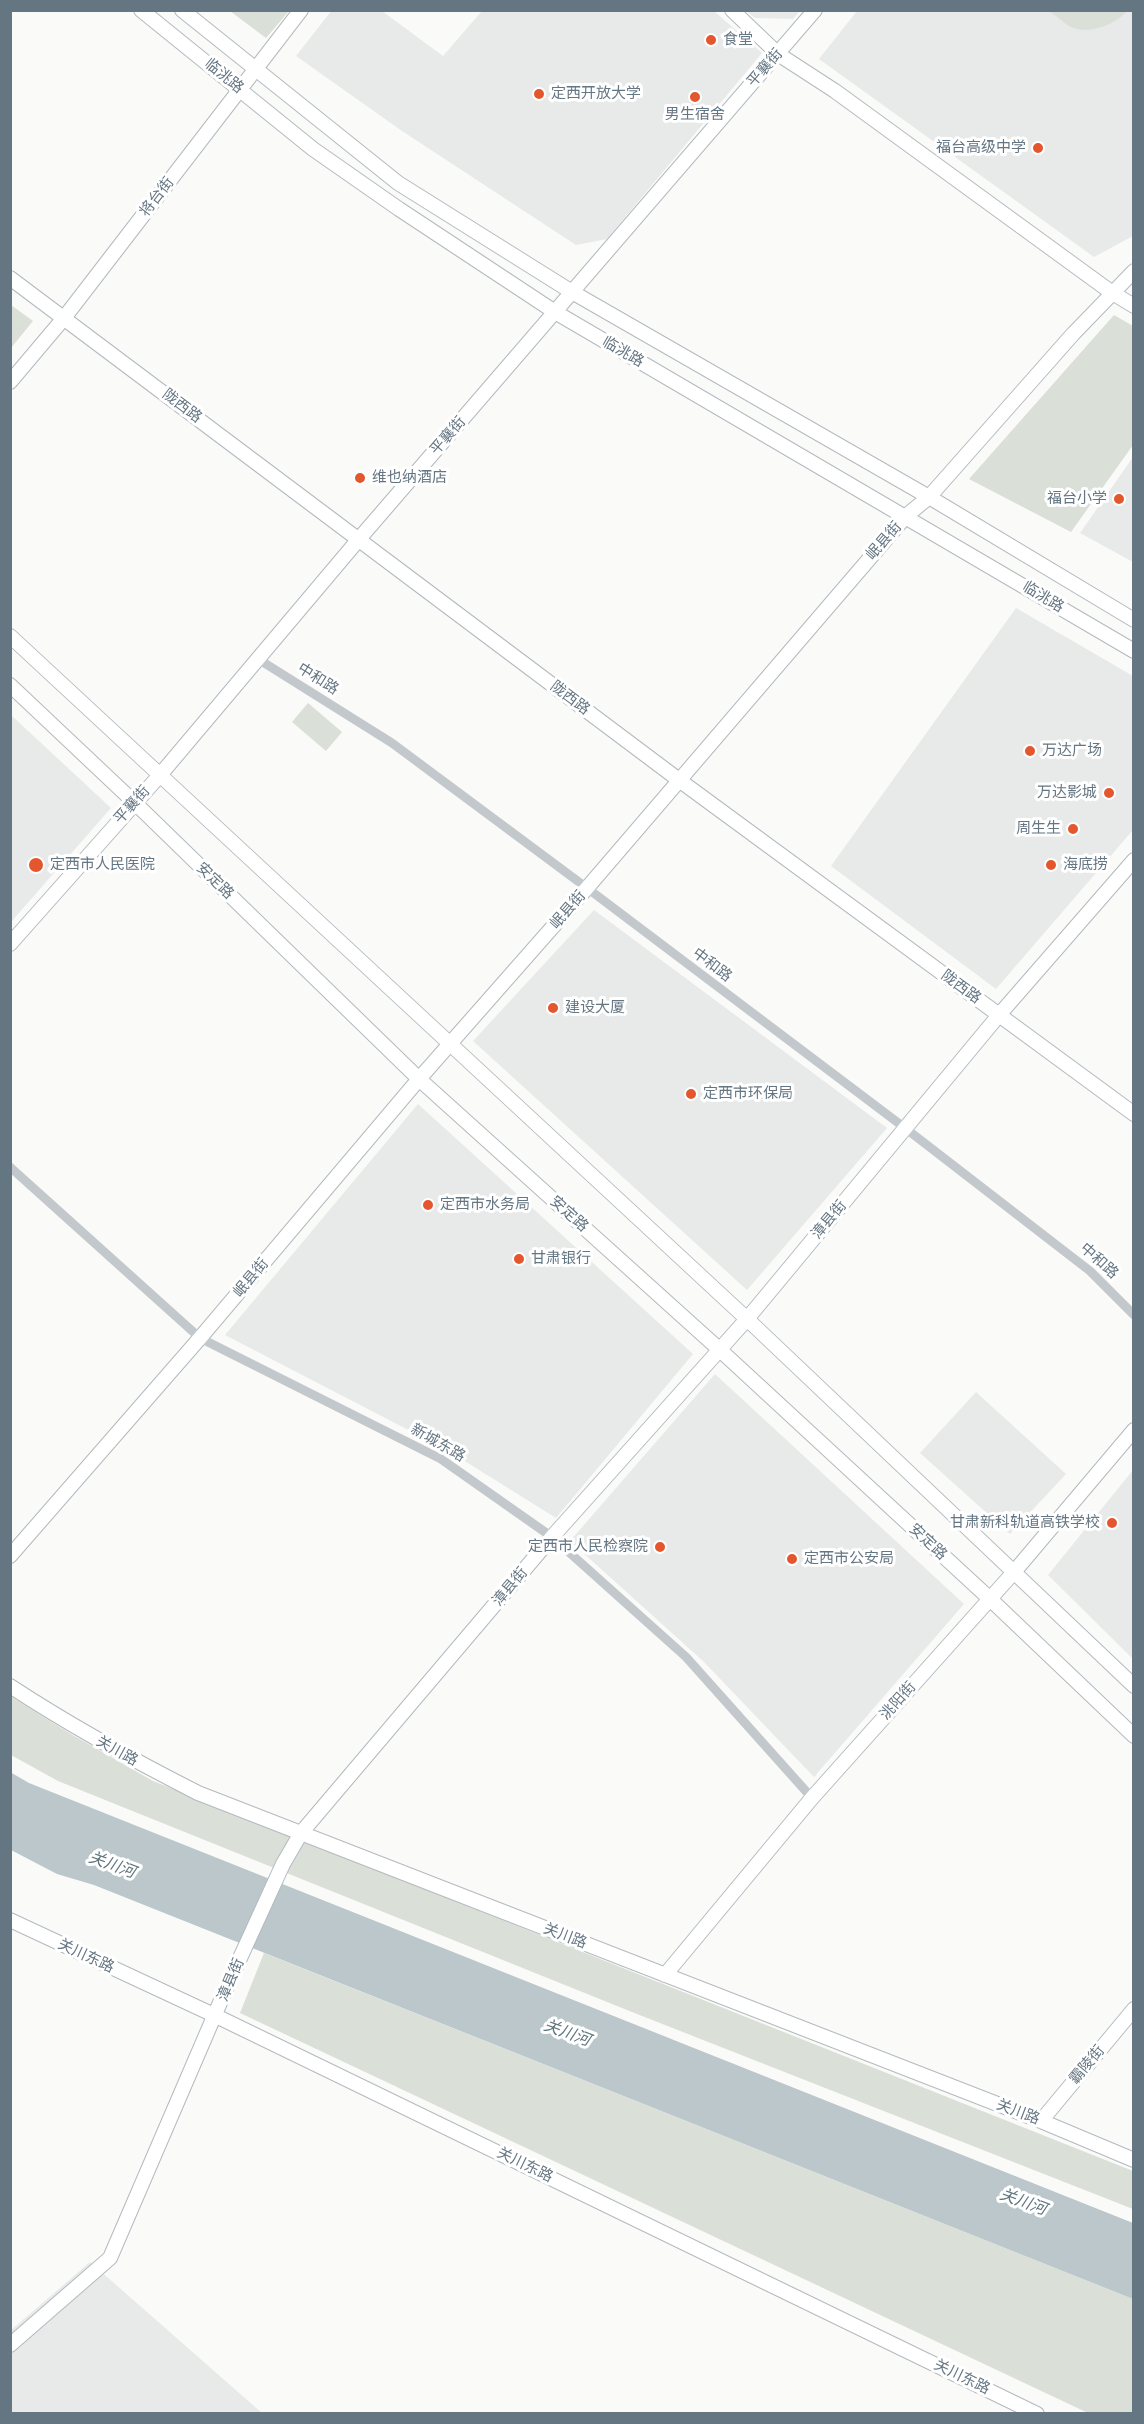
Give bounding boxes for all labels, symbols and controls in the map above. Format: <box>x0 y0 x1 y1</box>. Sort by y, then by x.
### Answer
place label: 食堂 <box>723 31 753 49</box>
marker: 食堂 <box>704 33 718 47</box>
street label: 平襄街 <box>743 45 787 91</box>
street label: 临洮路 <box>201 55 247 97</box>
place label: 定西开放大学 <box>551 85 641 103</box>
marker: 定西开放大学 <box>532 87 546 101</box>
marker: 男生宿舍 <box>688 90 702 104</box>
place label: 男生宿舍 <box>665 106 725 124</box>
place label: 福台高级中学 <box>936 139 1026 157</box>
marker: 福台高级中学 <box>1031 141 1045 155</box>
street label: 将台街 <box>136 174 178 220</box>
street label: 临洮路 <box>599 333 647 371</box>
street label: 陇西路 <box>159 385 205 427</box>
street label: 平襄街 <box>426 413 470 459</box>
place label: 维也纳酒店 <box>372 469 447 487</box>
marker: 维也纳酒店 <box>353 471 367 485</box>
place label: 福台小学 <box>1047 490 1107 508</box>
marker: 福台小学 <box>1112 492 1126 506</box>
street label: 岷县街 <box>862 518 906 564</box>
street label: 临洮路 <box>1019 578 1067 616</box>
street label: 中和路 <box>294 659 342 699</box>
street label: 陇西路 <box>547 677 593 719</box>
place label: 万达广场 <box>1042 742 1102 760</box>
marker: 万达广场 <box>1023 744 1037 758</box>
street label: 平襄街 <box>110 782 154 828</box>
place label: 万达影城 <box>1037 784 1097 802</box>
marker: 万达影城 <box>1102 786 1116 800</box>
place label: 周生生 <box>1016 820 1061 838</box>
marker: 周生生 <box>1066 822 1080 836</box>
marker: 定西市人民医院 <box>27 856 45 874</box>
place label: 定西市人民医院 <box>50 856 155 874</box>
place label: 海底捞 <box>1063 856 1108 874</box>
marker: 海底捞 <box>1044 858 1058 872</box>
street label: 安定路 <box>193 859 237 903</box>
street label: 岷县街 <box>546 887 590 933</box>
street label: 中和路 <box>689 944 735 986</box>
street label: 陇西路 <box>938 966 984 1008</box>
place label: 建设大厦 <box>565 999 625 1017</box>
marker: 建设大厦 <box>546 1001 560 1015</box>
place label: 定西市环保局 <box>703 1085 793 1103</box>
marker: 定西市环保局 <box>684 1087 698 1101</box>
street label: 安定路 <box>546 1192 592 1236</box>
place label: 定西市水务局 <box>440 1196 530 1214</box>
street label: 漳县街 <box>808 1197 850 1243</box>
marker: 定西市水务局 <box>421 1198 435 1212</box>
street label: 中和路 <box>1076 1239 1122 1283</box>
place label: 甘肃银行 <box>531 1250 591 1268</box>
marker: 甘肃银行 <box>512 1252 526 1266</box>
street label: 岷县街 <box>230 1255 272 1301</box>
street label: 新城东路 <box>408 1420 468 1466</box>
place label: 甘肃新科轨道高铁学校 <box>950 1514 1100 1532</box>
marker: 甘肃新科轨道高铁学校 <box>1105 1516 1119 1530</box>
street label: 安定路 <box>905 1520 951 1564</box>
place label: 定西市人民检察院 <box>528 1538 648 1556</box>
marker: 定西市人民检察院 <box>653 1540 667 1554</box>
place label: 定西市公安局 <box>804 1550 894 1568</box>
marker: 定西市公安局 <box>785 1552 799 1566</box>
street label: 漳县街 <box>489 1564 531 1610</box>
street label: 洮阳街 <box>876 1678 920 1724</box>
street label: 关川路 <box>93 1732 141 1770</box>
water label: 关川河 <box>86 1848 138 1882</box>
street label: 关川路 <box>541 1920 589 1952</box>
street label: 关川东路 <box>55 1935 117 1977</box>
street label: 漳县街 <box>214 1956 248 2004</box>
water label: 关川河 <box>541 2016 593 2050</box>
street label: 霸陵街 <box>1066 2042 1108 2088</box>
street label: 关川路 <box>994 2096 1042 2128</box>
street label: 关川东路 <box>494 2144 556 2186</box>
water label: 关川河 <box>997 2185 1049 2219</box>
street label: 关川东路 <box>931 2356 993 2398</box>

